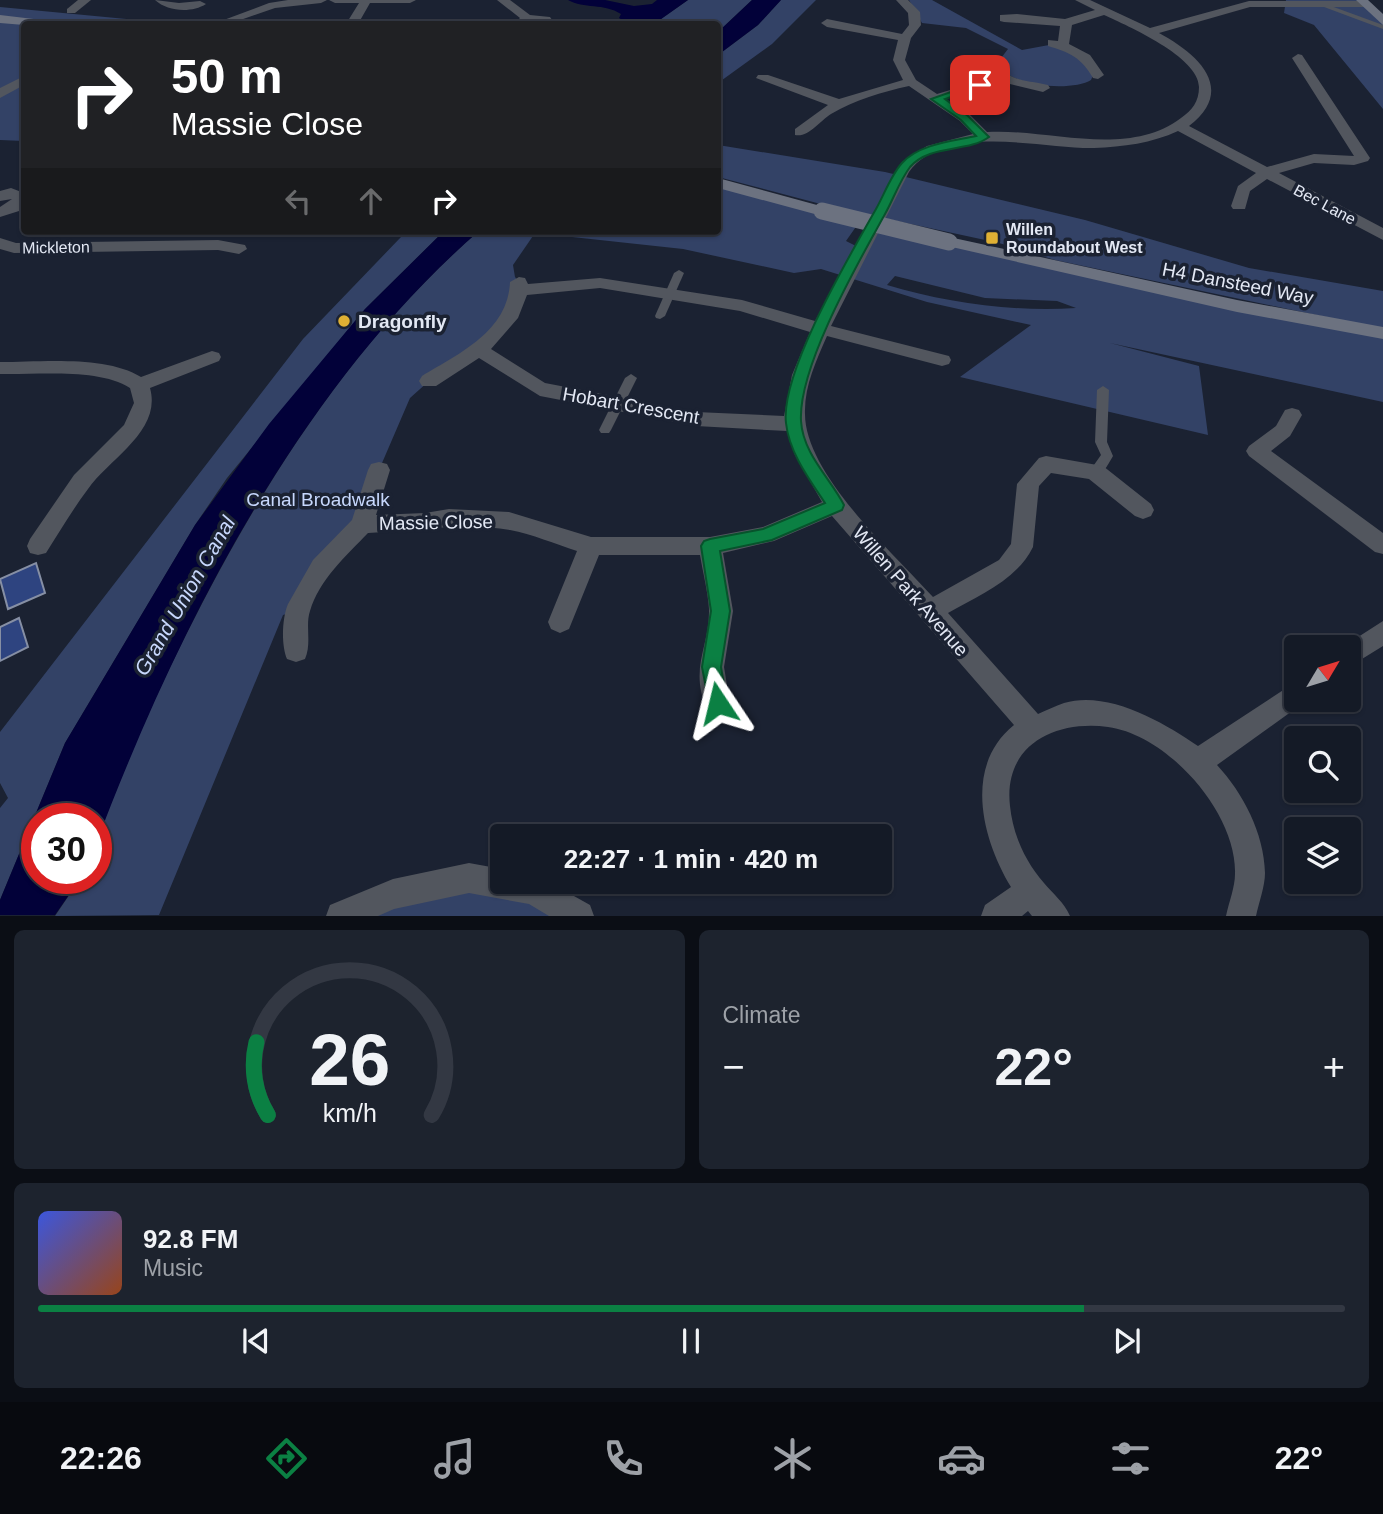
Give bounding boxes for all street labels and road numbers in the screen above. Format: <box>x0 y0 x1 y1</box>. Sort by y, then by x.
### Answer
street label: Bec Lane <box>1291 181 1359 228</box>
street label: Mickleton <box>22 238 90 257</box>
street label: H4 Dansteed Way <box>1161 259 1316 309</box>
street label: Hobart Crescent <box>561 383 702 428</box>
street label: Massie Close <box>379 511 493 534</box>
street label: Willen Park Avenue <box>849 522 972 660</box>

